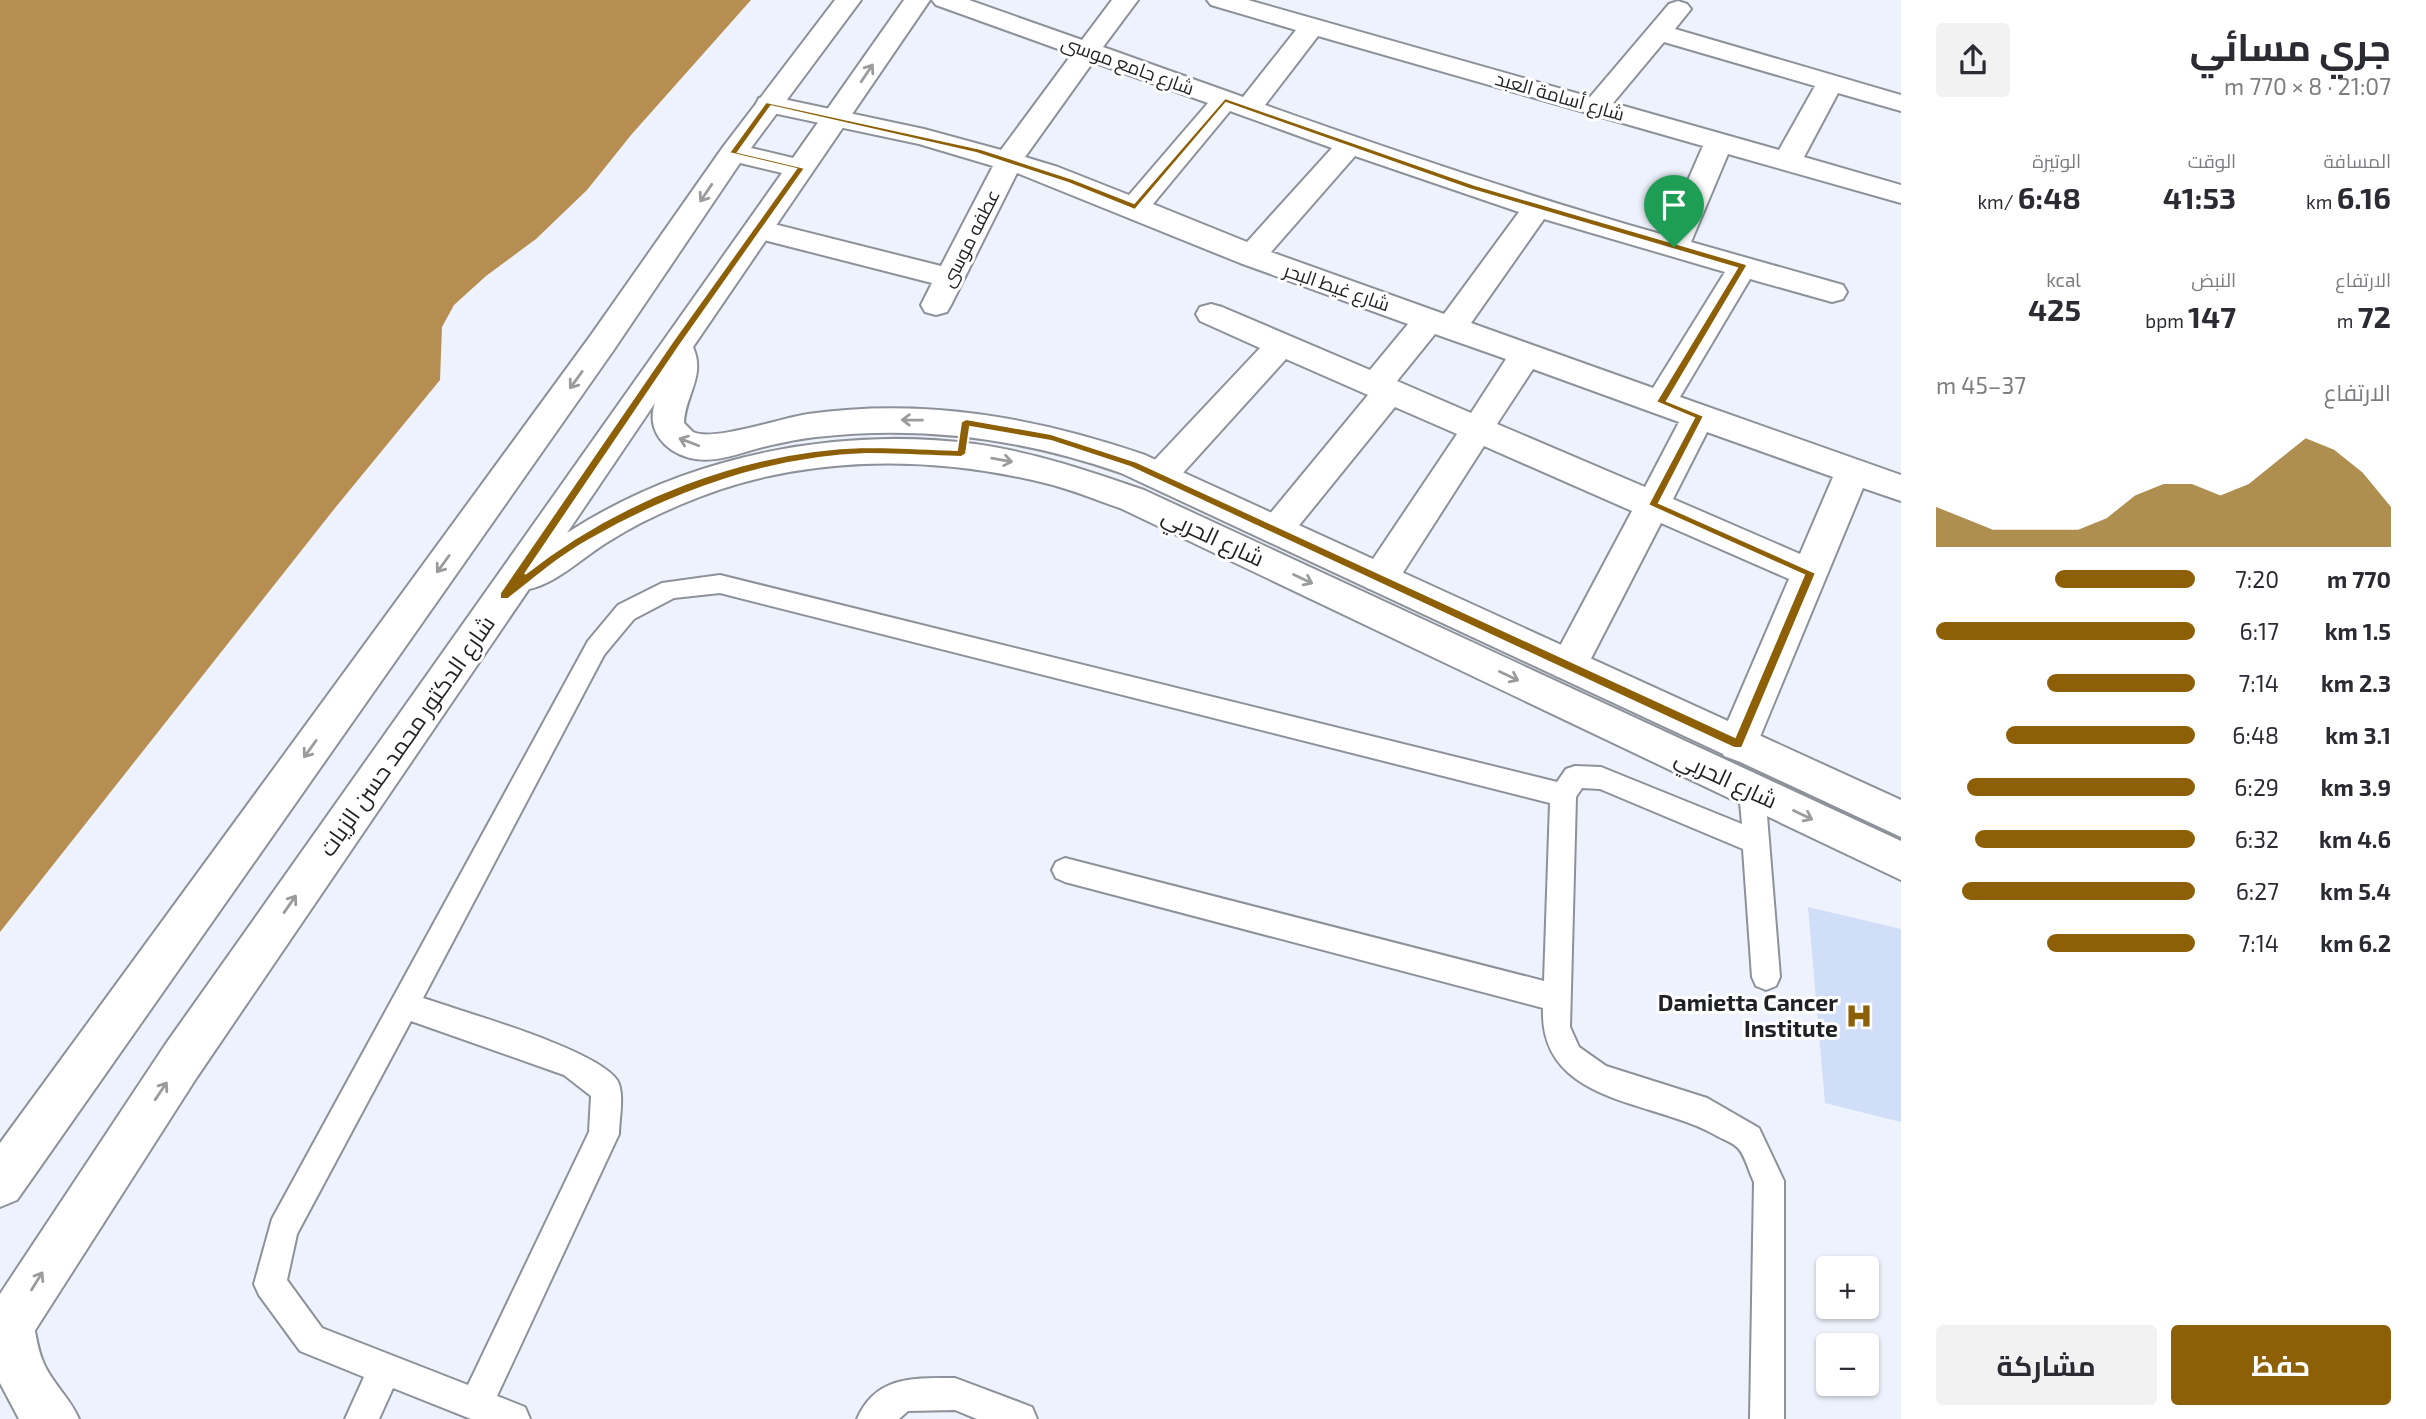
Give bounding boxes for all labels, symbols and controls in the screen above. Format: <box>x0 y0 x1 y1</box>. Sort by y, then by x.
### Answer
button: share <box>1936 23 2010 97</box>
text: جري مسائي <box>2190 23 2391 69</box>
street label: شارع جامع موسى <box>1058 30 1198 102</box>
one-way arrow <box>860 63 874 83</box>
street label: شارع أسامة العبد <box>1492 66 1627 128</box>
text: 21:07 · 8 × 770 m <box>2224 72 2391 100</box>
text: الوتيرة <box>2032 149 2081 172</box>
text: الوقت <box>2188 149 2236 172</box>
text: المسافة <box>2323 149 2391 172</box>
pin <box>1644 175 1704 247</box>
text: 6:48 <box>2018 179 2081 215</box>
text: 41:53 <box>2163 179 2236 215</box>
text: 6.16 <box>2337 179 2391 215</box>
one-way arrow <box>699 183 713 202</box>
street label: عطفه موسى <box>935 185 1005 291</box>
icon: arrive <box>1655 186 1693 224</box>
text: /km <box>1977 190 2018 213</box>
text: km <box>2306 190 2337 213</box>
street label: شارع غيط البحر <box>1279 257 1393 318</box>
text: kcal <box>2046 268 2081 291</box>
text: النبض <box>2191 268 2236 291</box>
text: الارتفاع <box>2335 268 2391 291</box>
text: 425 <box>2028 291 2081 327</box>
text: 147 <box>2188 298 2236 334</box>
text: 72 <box>2358 298 2391 334</box>
text: bpm <box>2145 309 2188 332</box>
text: m <box>2337 309 2358 332</box>
one-way arrow <box>569 370 584 389</box>
text: 37–45 m <box>1936 371 2026 399</box>
text: الارتفاع <box>2324 378 2391 406</box>
one-way arrow <box>901 413 924 427</box>
one-way arrow <box>678 435 700 448</box>
one-way arrow <box>990 453 1013 467</box>
street label: شارع الحربي <box>1156 500 1269 576</box>
one-way arrow <box>436 554 450 573</box>
text: 7:20 <box>2235 565 2279 593</box>
text: 770 m <box>2327 565 2391 593</box>
one-way arrow <box>1292 573 1313 586</box>
street label: شارع الدكتور محمد حسن الزيات <box>312 610 503 863</box>
text: 6:17 <box>2239 617 2279 645</box>
text: 1.5 km <box>2325 617 2391 645</box>
text: 7:14 <box>2238 669 2279 697</box>
text: 2.3 km <box>2321 669 2391 697</box>
one-way arrow <box>1498 670 1519 683</box>
text: 6:48 <box>2232 721 2279 749</box>
text: 3.1 km <box>2325 721 2391 749</box>
one-way arrow <box>303 739 317 758</box>
street label: شارع الحربي <box>1669 742 1782 818</box>
text: 6:29 <box>2234 773 2279 801</box>
text: 3.9 km <box>2321 773 2391 801</box>
one-way arrow <box>1792 809 1813 822</box>
text: 6:32 <box>2235 825 2279 853</box>
text: 4.6 km <box>2319 825 2391 853</box>
text: 6:27 <box>2236 877 2279 905</box>
text: 5.4 km <box>2320 877 2391 905</box>
one-way arrow <box>283 895 297 914</box>
text: 7:14 <box>2238 929 2279 957</box>
text: 6.2 km <box>2320 929 2391 957</box>
place label: Damietta Cancer Institute <box>1658 988 1838 1042</box>
hospital icon: Damietta Cancer Institute <box>1844 1001 1874 1031</box>
one-way arrow <box>154 1082 168 1101</box>
map controls <box>1816 1256 1879 1396</box>
button: + <box>1816 1256 1879 1319</box>
one-way arrow <box>29 1272 44 1291</box>
button: مشاركة <box>1936 1325 2157 1405</box>
button: حفظ <box>2171 1325 2391 1405</box>
button: − <box>1816 1333 1879 1396</box>

